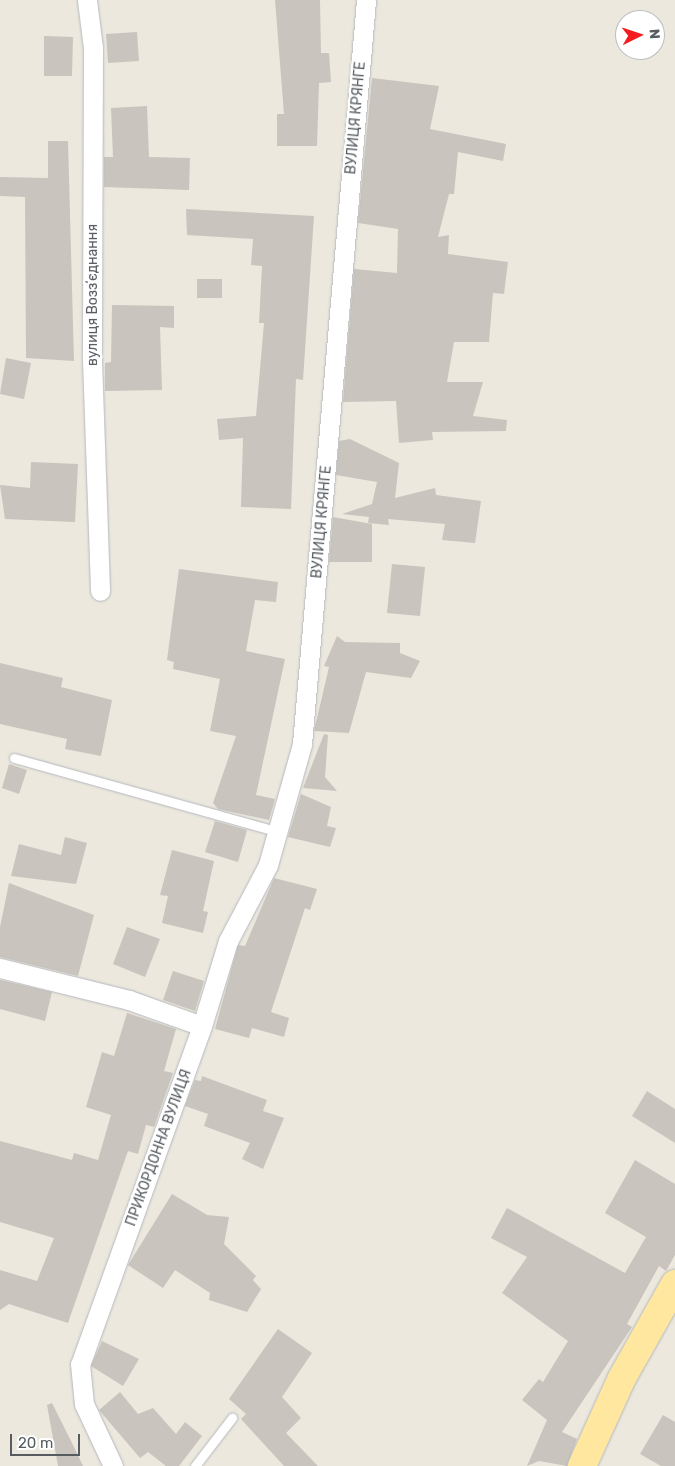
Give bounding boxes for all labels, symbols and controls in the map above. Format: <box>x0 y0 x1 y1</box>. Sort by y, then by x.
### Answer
north arrow <box>615 10 665 60</box>
text: N <box>646 28 663 40</box>
street label: ВУЛИЦЯ КРЯНГЕ <box>343 61 369 175</box>
street label: вулиця Воззʼєднання <box>85 224 101 366</box>
street label: ВУЛИЦЯ КРЯНГЕ <box>309 465 335 579</box>
street label: ПРИКОРДОННА ВУЛИЦЯ <box>123 1067 195 1229</box>
scale bar <box>12 1424 82 1456</box>
text: 20 m <box>18 1434 53 1452</box>

